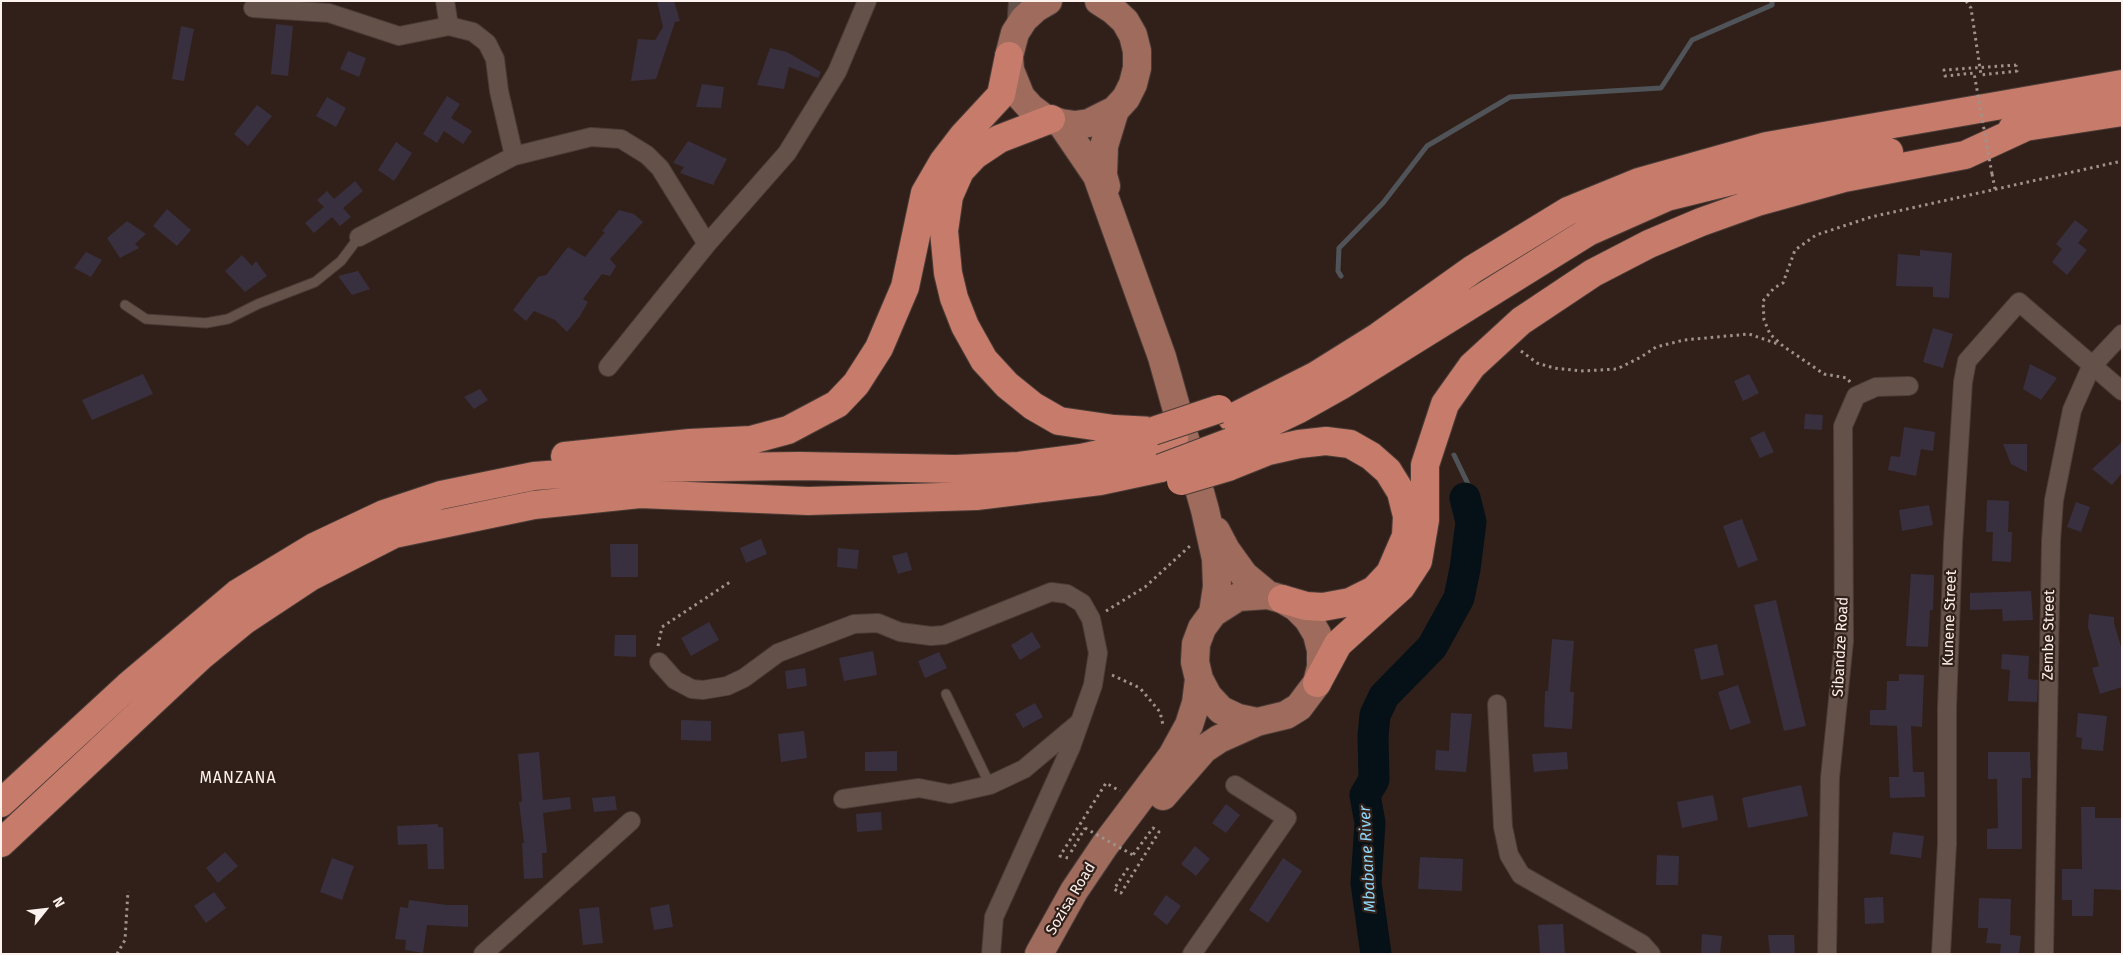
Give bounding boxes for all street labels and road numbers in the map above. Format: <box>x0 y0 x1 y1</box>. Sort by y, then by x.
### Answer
street label: Kunene Street <box>1939 570 1961 666</box>
street label: Zembe Street <box>2039 590 2059 680</box>
street label: Sibandze Road <box>1829 596 1853 698</box>
street label: Sozisa Road <box>1042 860 1100 938</box>

